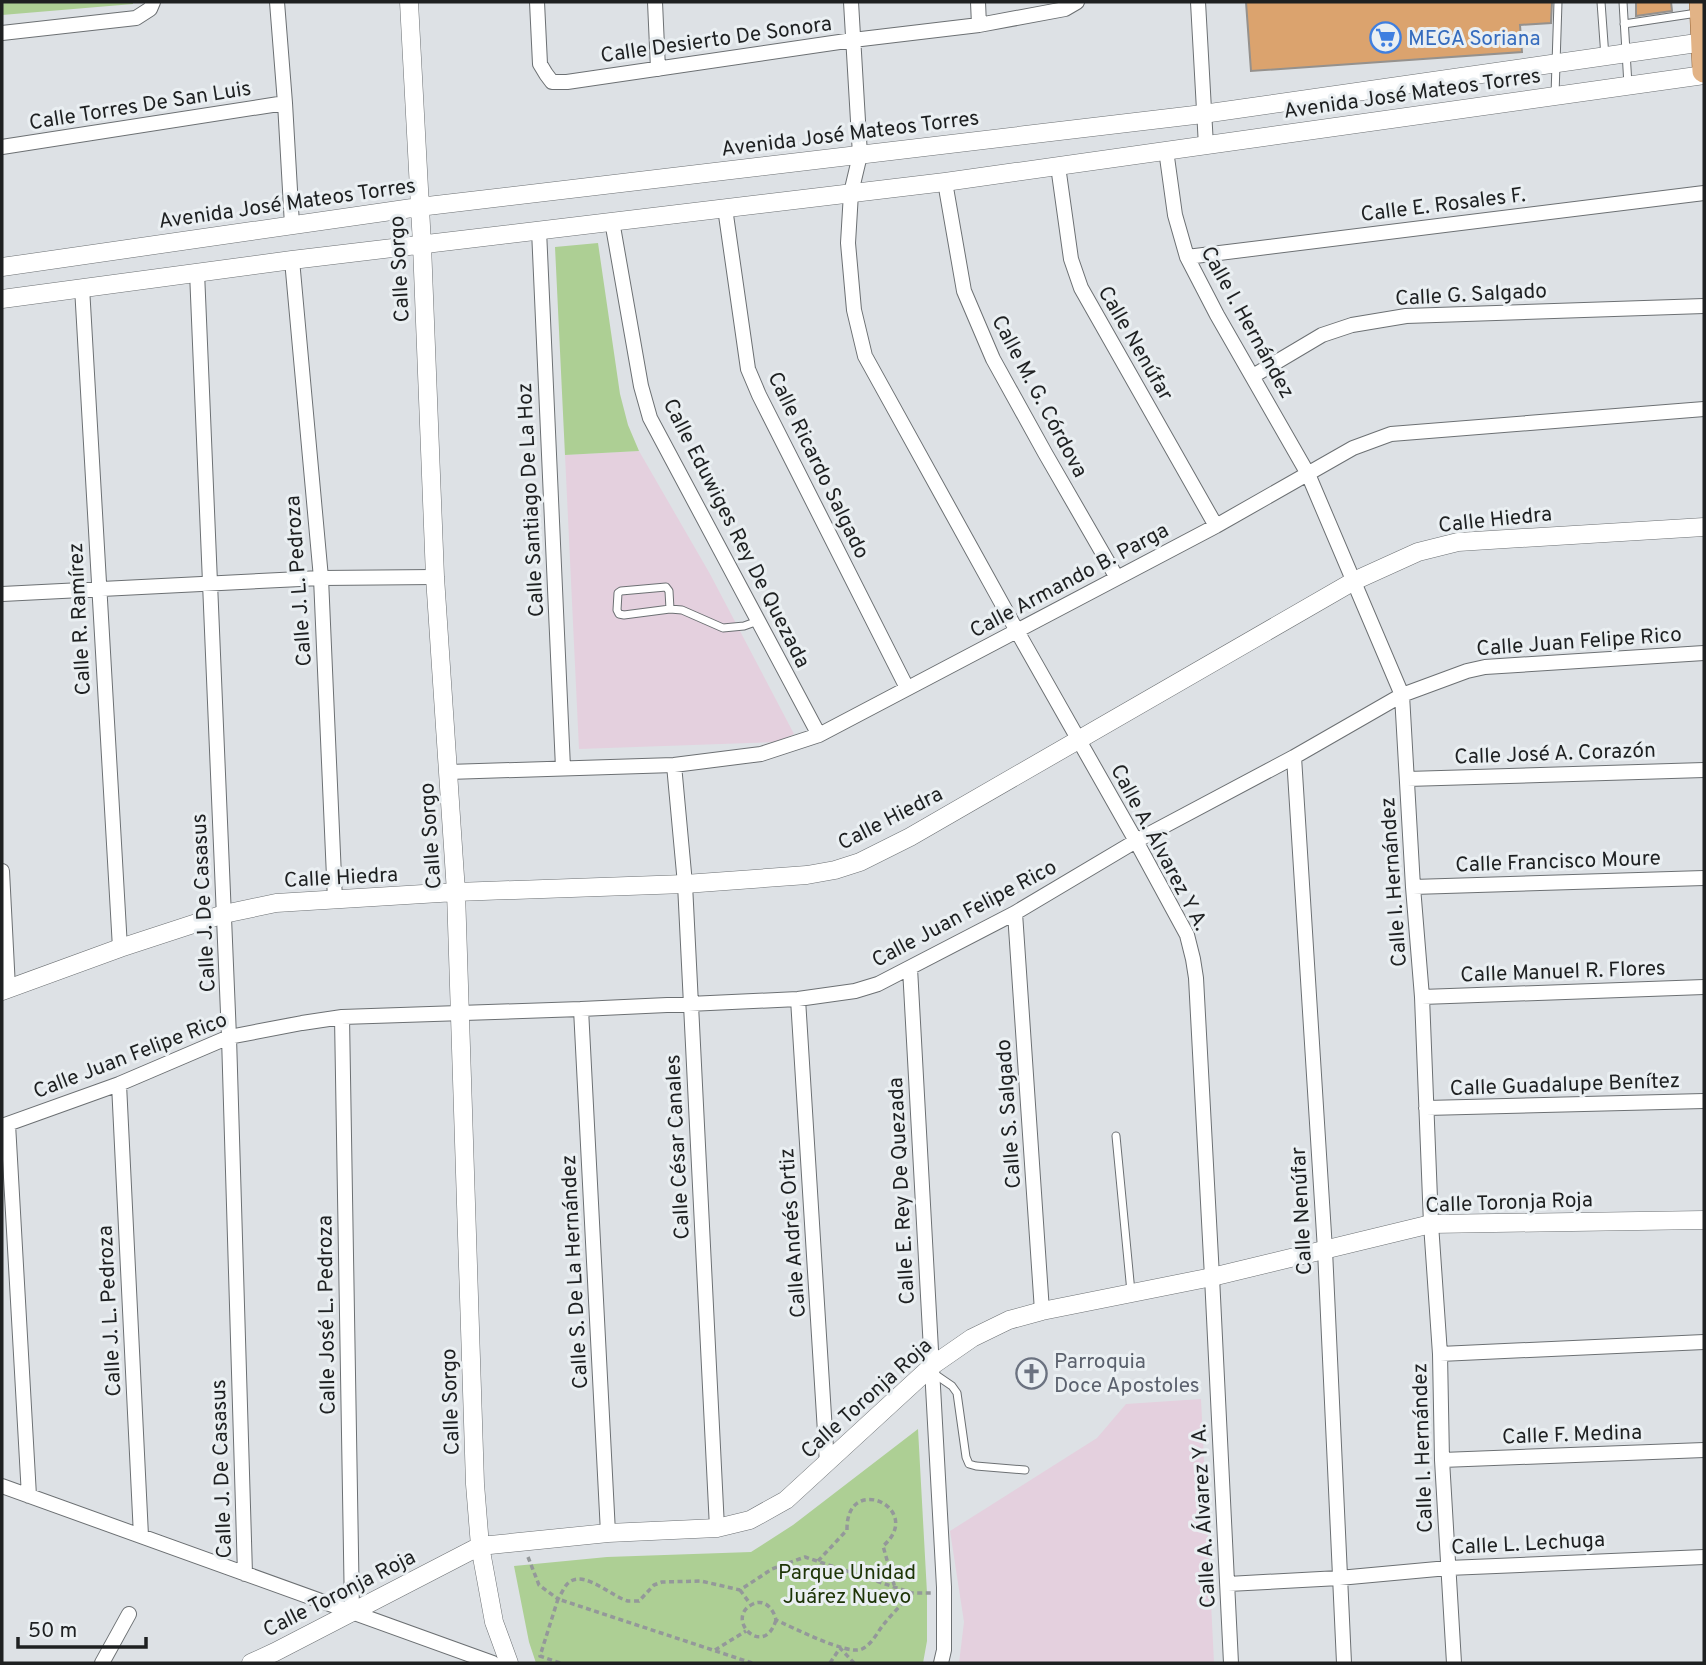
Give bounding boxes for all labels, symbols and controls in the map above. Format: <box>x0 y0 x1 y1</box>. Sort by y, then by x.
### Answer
street label: Calle Desierto De Sonora <box>599 11 834 70</box>
supermarket icon: MEGA Soriana <box>1368 21 1402 55</box>
place label: MEGA Soriana <box>1408 26 1541 53</box>
street label: Avenida José Mateos Torres <box>1282 63 1543 126</box>
street label: Calle Torres De San Luis <box>27 76 253 137</box>
street label: Avenida José Mateos Torres <box>720 105 981 164</box>
street label: Avenida José Mateos Torres <box>157 173 418 236</box>
street label: Calle E. Rosales F. <box>1359 182 1527 229</box>
street label: Calle Sorgo <box>384 215 417 323</box>
street label: Calle I. Hernández <box>1194 242 1300 404</box>
street label: Calle G. Salgado <box>1394 278 1548 313</box>
street label: Calle Nenúfar <box>1091 281 1178 406</box>
street label: Calle M. G. Córdova <box>984 311 1093 483</box>
street label: Calle Ricardo Salgado <box>761 368 875 564</box>
street label: Calle Santiago De La Hoz <box>512 382 551 618</box>
street label: Calle Eduwiges Rey De Quezada <box>656 394 816 673</box>
street label: Calle J. L. Pedroza <box>280 494 319 667</box>
street label: Calle Hiedra <box>1437 501 1553 540</box>
street label: Calle Armando B. Parga <box>966 517 1174 645</box>
street label: Calle R. Ramírez <box>63 542 98 696</box>
street label: Calle Juan Felipe Rico <box>1476 622 1683 663</box>
street label: Calle José A. Corazón <box>1454 737 1656 772</box>
street label: Calle A. Álvarez Y A. <box>1103 759 1215 936</box>
street label: Calle Hiedra <box>834 781 948 857</box>
street label: Calle Sorgo <box>414 782 449 890</box>
street label: Calle I. Hernández <box>1375 796 1414 968</box>
street label: Calle J. De Casasus <box>186 813 223 993</box>
street label: Calle Francisco Moure <box>1455 845 1661 880</box>
street label: Calle Juan Felipe Rico <box>868 854 1062 975</box>
street label: Calle Hiedra <box>283 862 399 895</box>
street label: Calle Manuel R. Flores <box>1460 955 1666 990</box>
street label: Calle Juan Felipe Rico <box>30 1007 231 1106</box>
street label: Calle S. Salgado <box>991 1038 1028 1189</box>
street label: Calle César Canales <box>660 1054 697 1240</box>
street label: Calle Guadalupe Benítez <box>1449 1068 1681 1103</box>
street label: Calle E. Rey De Quezada <box>883 1076 922 1305</box>
street label: Calle Nenúfar <box>1286 1146 1319 1276</box>
street label: Calle Andrés Ortiz <box>774 1147 813 1319</box>
street label: Calle S. De La Hernández <box>556 1154 595 1390</box>
street label: Calle Toronja Roja <box>1425 1187 1593 1220</box>
street label: Calle José L. Pedroza <box>312 1215 343 1415</box>
street label: Calle J. L. Pedroza <box>93 1225 128 1397</box>
street label: Calle Toronja Roja <box>796 1333 938 1465</box>
street label: Calle Sorgo <box>436 1348 467 1456</box>
place label: Parroquia Doce Apostoles <box>1054 1349 1200 1400</box>
church icon: Parroquia Doce Apostoles <box>1014 1356 1048 1390</box>
street label: Calle I. Hernández <box>1407 1362 1440 1533</box>
street label: Calle J. De Casasus <box>206 1379 239 1559</box>
street label: Calle F. Medina <box>1502 1420 1643 1451</box>
street label: Calle A. Álvarez Y A. <box>1185 1423 1223 1609</box>
street label: Calle L. Lechuga <box>1451 1527 1606 1562</box>
street label: Calle Toronja Roja <box>259 1544 420 1644</box>
park label: Parque Unidad Juárez Nuevo <box>778 1560 916 1611</box>
scale bar <box>18 1606 145 1650</box>
text: 50 m <box>28 1618 77 1645</box>

